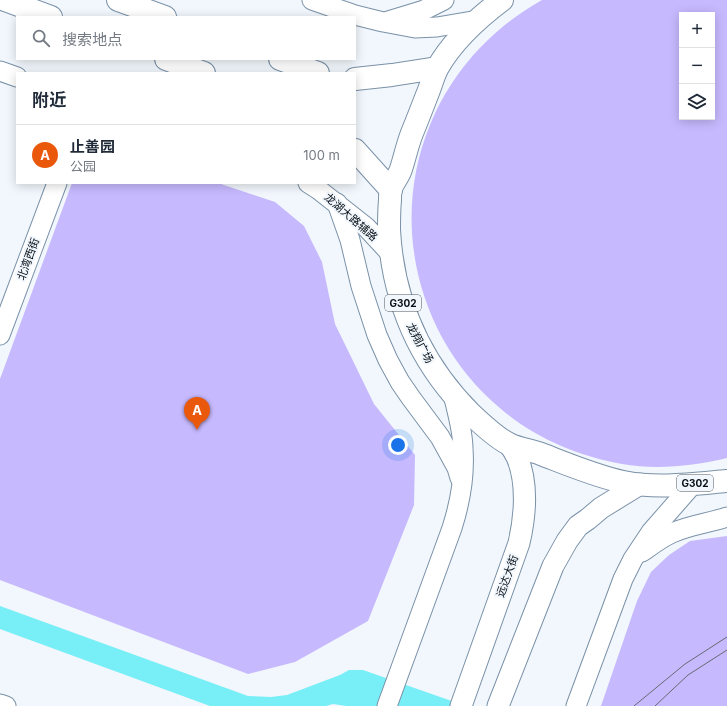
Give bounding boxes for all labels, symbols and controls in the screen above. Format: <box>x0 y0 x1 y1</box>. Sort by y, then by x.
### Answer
map controls <box>679 12 715 120</box>
button: + <box>679 12 715 48</box>
search box <box>16 16 356 60</box>
icon: search <box>30 27 52 49</box>
text: 搜索地点 <box>62 30 122 49</box>
button: − <box>679 48 715 84</box>
button: layers <box>679 84 715 120</box>
text: 附近 <box>32 90 66 110</box>
text: 止善园 <box>70 137 115 156</box>
text: A <box>40 147 50 163</box>
text: 100 m <box>303 147 340 163</box>
text: 公园 <box>70 158 96 174</box>
street label: 龙湖大路辅路 <box>322 190 380 244</box>
street label: 北湾西街 <box>14 236 42 282</box>
road number: G302 <box>385 295 421 311</box>
street label: 龙翔广场 <box>403 320 437 366</box>
pin: A <box>184 397 210 430</box>
your location <box>388 435 408 455</box>
road number: G302 <box>677 475 713 491</box>
street label: 远达大街 <box>493 553 521 599</box>

